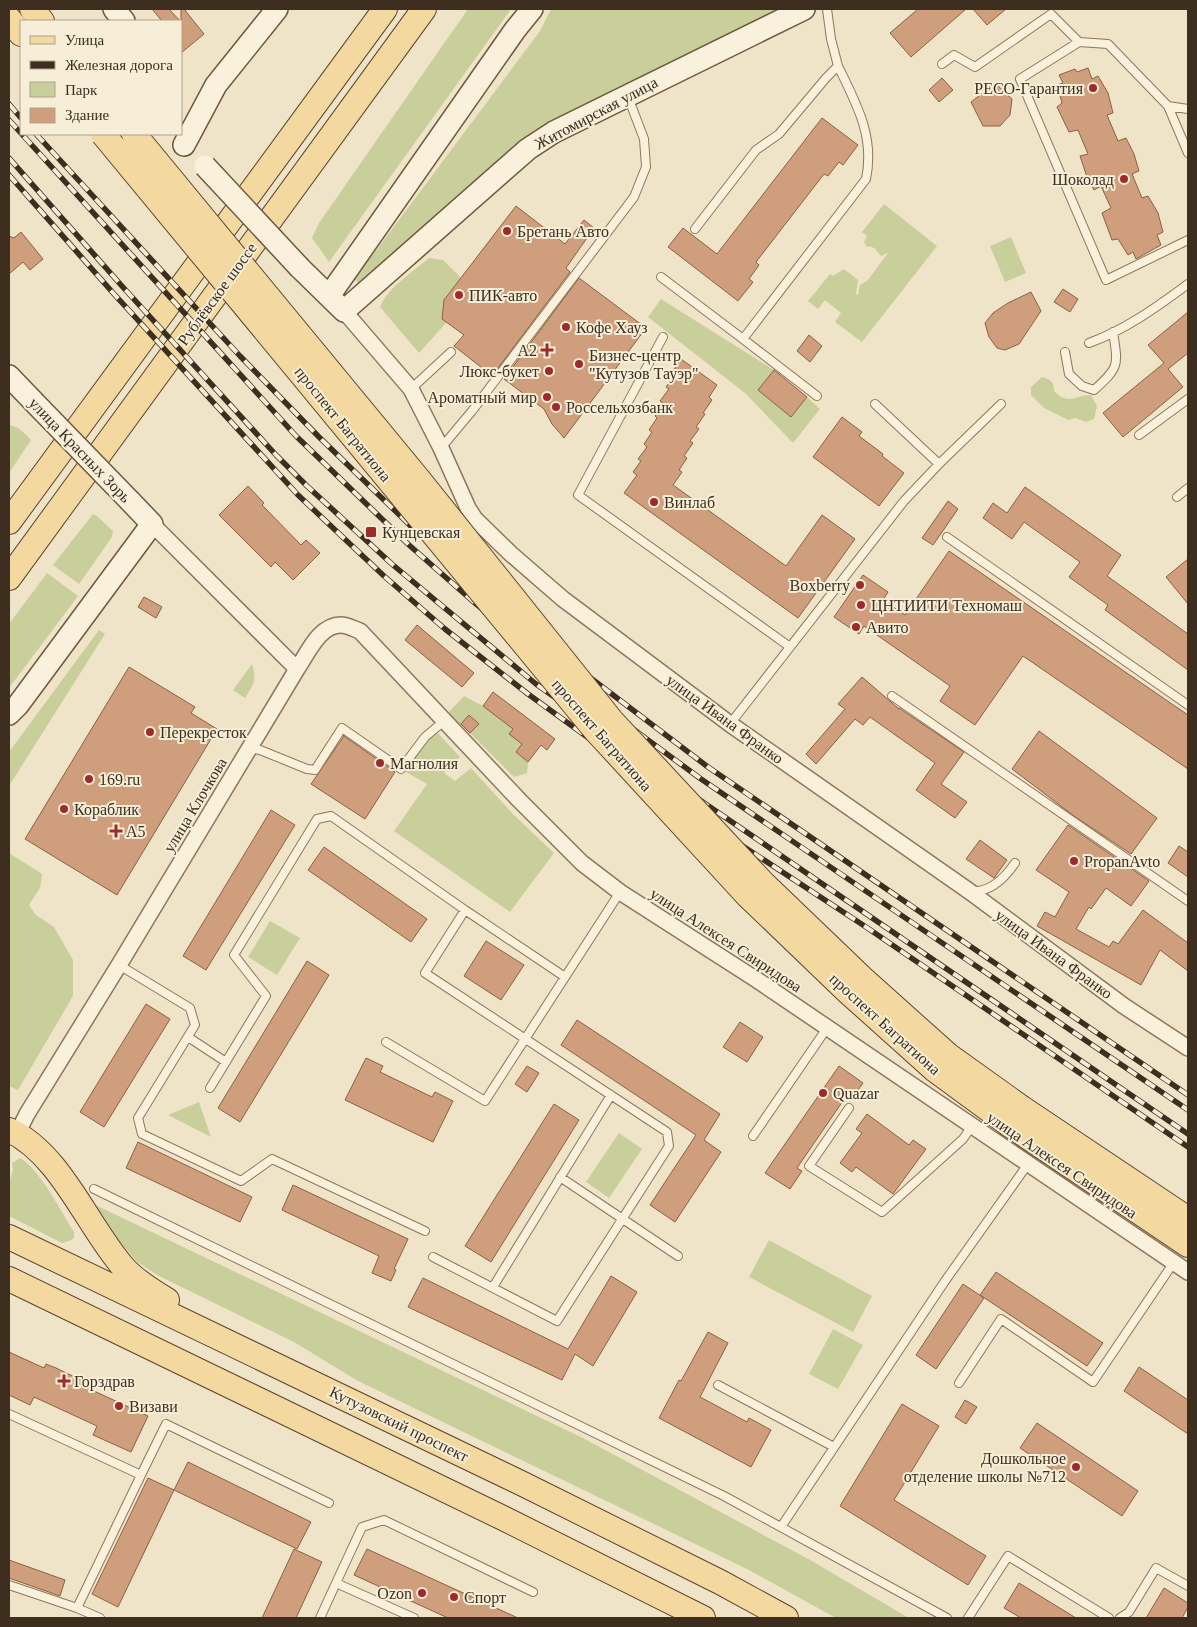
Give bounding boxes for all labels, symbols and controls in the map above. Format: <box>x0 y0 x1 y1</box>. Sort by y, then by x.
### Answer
legend <box>20 20 182 135</box>
text: Улица <box>65 32 104 48</box>
text: Железная дорога <box>65 57 173 73</box>
street label: Житомирская улица <box>532 73 661 153</box>
place label: РЕСО-Гарантия <box>974 80 1084 98</box>
text: Парк <box>65 82 98 98</box>
marker: РЕСО-Гарантия <box>1087 82 1099 94</box>
text: Здание <box>65 107 109 123</box>
place label: Шоколад <box>1052 171 1114 189</box>
marker: Шоколад <box>1118 173 1130 185</box>
place label: Бретань Авто <box>517 223 609 241</box>
marker: Бретань Авто <box>501 225 513 237</box>
street label: Рублёвское шоссе <box>174 239 261 349</box>
place label: ПИК-авто <box>469 287 537 304</box>
marker: ПИК-авто <box>453 289 465 301</box>
place label: Кофе Хауз <box>576 319 648 337</box>
marker: Кофе Хауз <box>560 321 572 333</box>
place label: А2 <box>517 342 537 359</box>
marker: А2 <box>541 344 553 356</box>
place label: Бизнес-центр "Кутузов Тауэр" <box>589 347 699 383</box>
marker: Бизнес-центр "Кутузов Тауэр" <box>573 358 585 370</box>
street label: проспект Багратиона <box>291 363 395 486</box>
place label: Люкс-букет <box>459 363 539 381</box>
marker: Люкс-букет <box>543 365 555 377</box>
place label: Ароматный мир <box>427 389 537 407</box>
marker: Ароматный мир <box>541 391 553 403</box>
street label: улица Красных Зорь <box>25 394 134 507</box>
place label: Россельхозбанк <box>566 399 673 416</box>
marker: Россельхозбанк <box>550 401 562 413</box>
place label: Винлаб <box>664 494 715 511</box>
marker: Винлаб <box>648 496 660 508</box>
place label: Кунцевская <box>382 524 461 542</box>
marker: Кунцевская <box>364 525 378 539</box>
place label: Boxberry <box>790 577 850 595</box>
marker: Boxberry <box>854 579 866 591</box>
place label: ЦНТИИТИ Техномаш <box>871 597 1023 615</box>
marker: ЦНТИИТИ Техномаш <box>855 599 867 611</box>
place label: Авито <box>866 619 908 636</box>
marker: Авито <box>850 621 862 633</box>
street label: улица Ивана Франко <box>663 671 787 768</box>
street label: проспект Багратиона <box>548 675 655 795</box>
place label: Перекресток <box>160 724 247 742</box>
marker: Перекресток <box>144 726 156 738</box>
street label: улица Клочкова <box>160 755 231 856</box>
place label: Магнолия <box>390 755 459 772</box>
marker: Магнолия <box>374 757 386 769</box>
place label: 169.ru <box>99 771 140 788</box>
marker: 169.ru <box>83 773 95 785</box>
place label: Кораблик <box>74 801 139 819</box>
marker: Кораблик <box>58 803 70 815</box>
place label: А5 <box>126 823 146 840</box>
marker: А5 <box>110 825 122 837</box>
place label: PropanAvto <box>1084 853 1160 871</box>
marker: PropanAvto <box>1068 855 1080 867</box>
street label: улица Алексея Свиридова <box>647 885 805 996</box>
street label: улица Ивана Франко <box>992 906 1116 1003</box>
street label: проспект Багратиона <box>825 970 944 1079</box>
place label: Quazar <box>833 1085 880 1102</box>
marker: Quazar <box>817 1087 829 1099</box>
street label: улица Алексея Свиридова <box>983 1108 1140 1222</box>
place label: Горздрав <box>74 1373 135 1391</box>
marker: Горздрав <box>58 1375 70 1387</box>
street label: Кутузовский проспект <box>326 1383 471 1466</box>
place label: Визави <box>129 1398 178 1415</box>
marker: Визави <box>113 1400 125 1412</box>
place label: Дошкольное отделение школы №712 <box>904 1450 1066 1486</box>
marker: Дошкольное отделение школы №712 <box>1070 1461 1082 1473</box>
place label: Ozon <box>377 1585 412 1602</box>
marker: Ozon <box>416 1587 428 1599</box>
place label: Спорт <box>464 1589 506 1607</box>
marker: Спорт <box>448 1591 460 1603</box>

